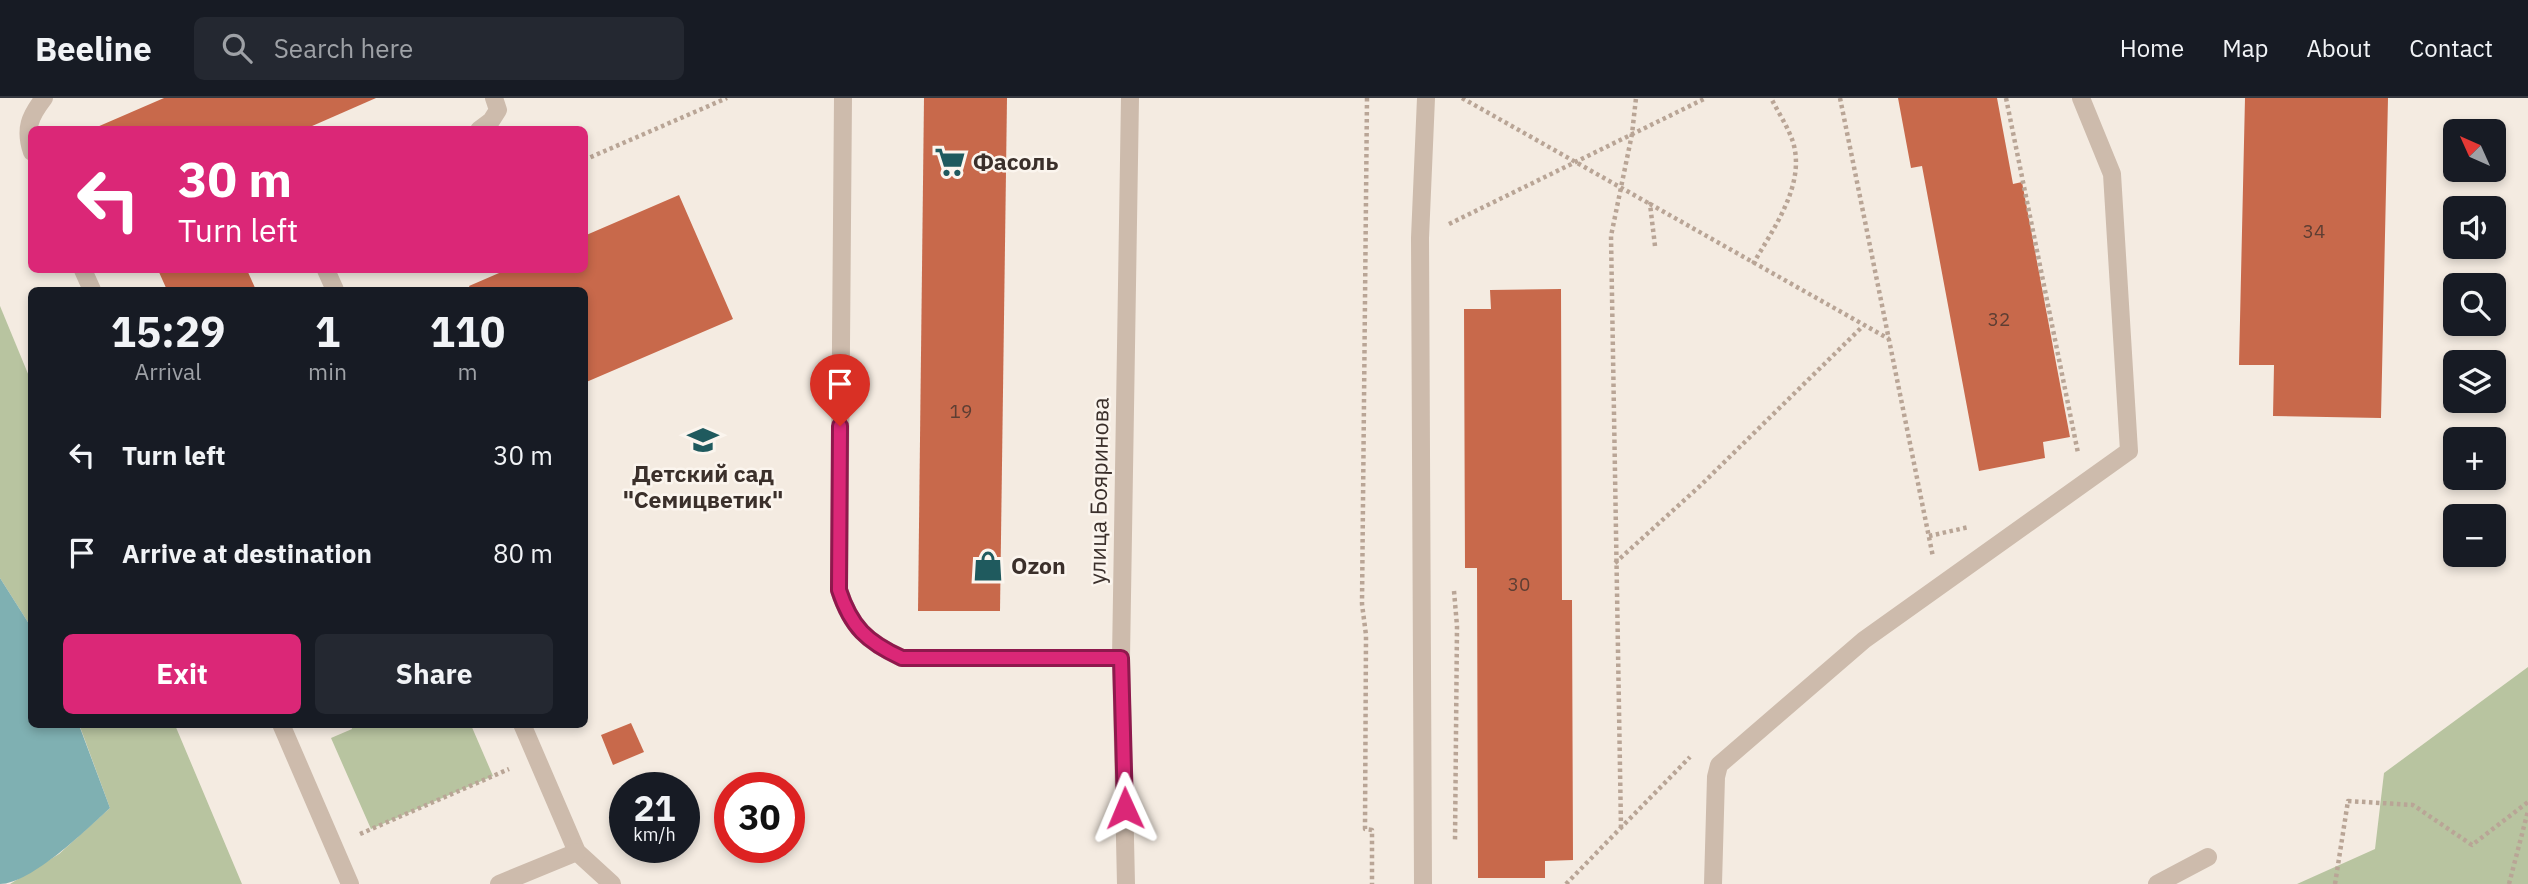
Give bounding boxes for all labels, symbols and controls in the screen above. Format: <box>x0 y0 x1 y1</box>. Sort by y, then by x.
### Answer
search box <box>194 17 684 80</box>
text: Beeline <box>35 27 152 70</box>
icon: search <box>218 29 256 67</box>
text: Search here <box>274 31 413 65</box>
text: Home <box>2120 32 2184 64</box>
text: Map <box>2222 32 2268 64</box>
text: About <box>2306 32 2371 64</box>
text: Contact <box>2409 32 2493 64</box>
north arrow <box>2443 119 2506 182</box>
map controls <box>2443 119 2506 567</box>
supermarket icon: Фасоль <box>933 145 967 179</box>
place label: Фасоль <box>973 146 1058 176</box>
text: 30 m <box>178 147 292 210</box>
icon: left <box>63 154 154 245</box>
button: sound <box>2443 196 2506 259</box>
text: Turn left <box>178 209 298 251</box>
house number: 34 <box>2303 219 2325 243</box>
button: search <box>2443 273 2506 336</box>
text: 15:29 <box>111 304 225 359</box>
text: 1 <box>315 304 340 359</box>
text: 110 <box>430 304 505 359</box>
house number: 32 <box>1988 307 2010 331</box>
button: layers <box>2443 350 2506 413</box>
pin <box>810 354 870 426</box>
text: Arrival <box>135 356 202 386</box>
text: min <box>308 356 347 386</box>
text: m <box>457 356 478 386</box>
icon: arrive <box>821 365 859 403</box>
street label: улица Бояринова <box>1081 397 1115 585</box>
house number: 19 <box>950 399 972 423</box>
school or university icon: Детский сад "Семицветик" <box>686 423 720 457</box>
button: + <box>2443 427 2506 490</box>
icon: left <box>63 436 101 474</box>
text: Turn left <box>122 438 225 472</box>
text: 30 m <box>493 438 553 472</box>
place label: Детский сад "Семицветик" <box>623 458 783 514</box>
button: − <box>2443 504 2506 567</box>
icon: arrive <box>63 534 101 572</box>
text: Arrive at destination <box>122 536 372 570</box>
text: 80 m <box>493 536 553 570</box>
shop icon: Ozon <box>971 549 1005 583</box>
place label: Ozon <box>1011 550 1066 580</box>
house number: 30 <box>1508 572 1530 596</box>
button: Exit <box>63 634 301 714</box>
button: Share <box>315 634 553 714</box>
position arrow <box>1088 771 1162 845</box>
speed limit sign: 30 <box>714 772 805 863</box>
text: 21 <box>633 785 676 831</box>
text: km/h <box>633 823 676 846</box>

